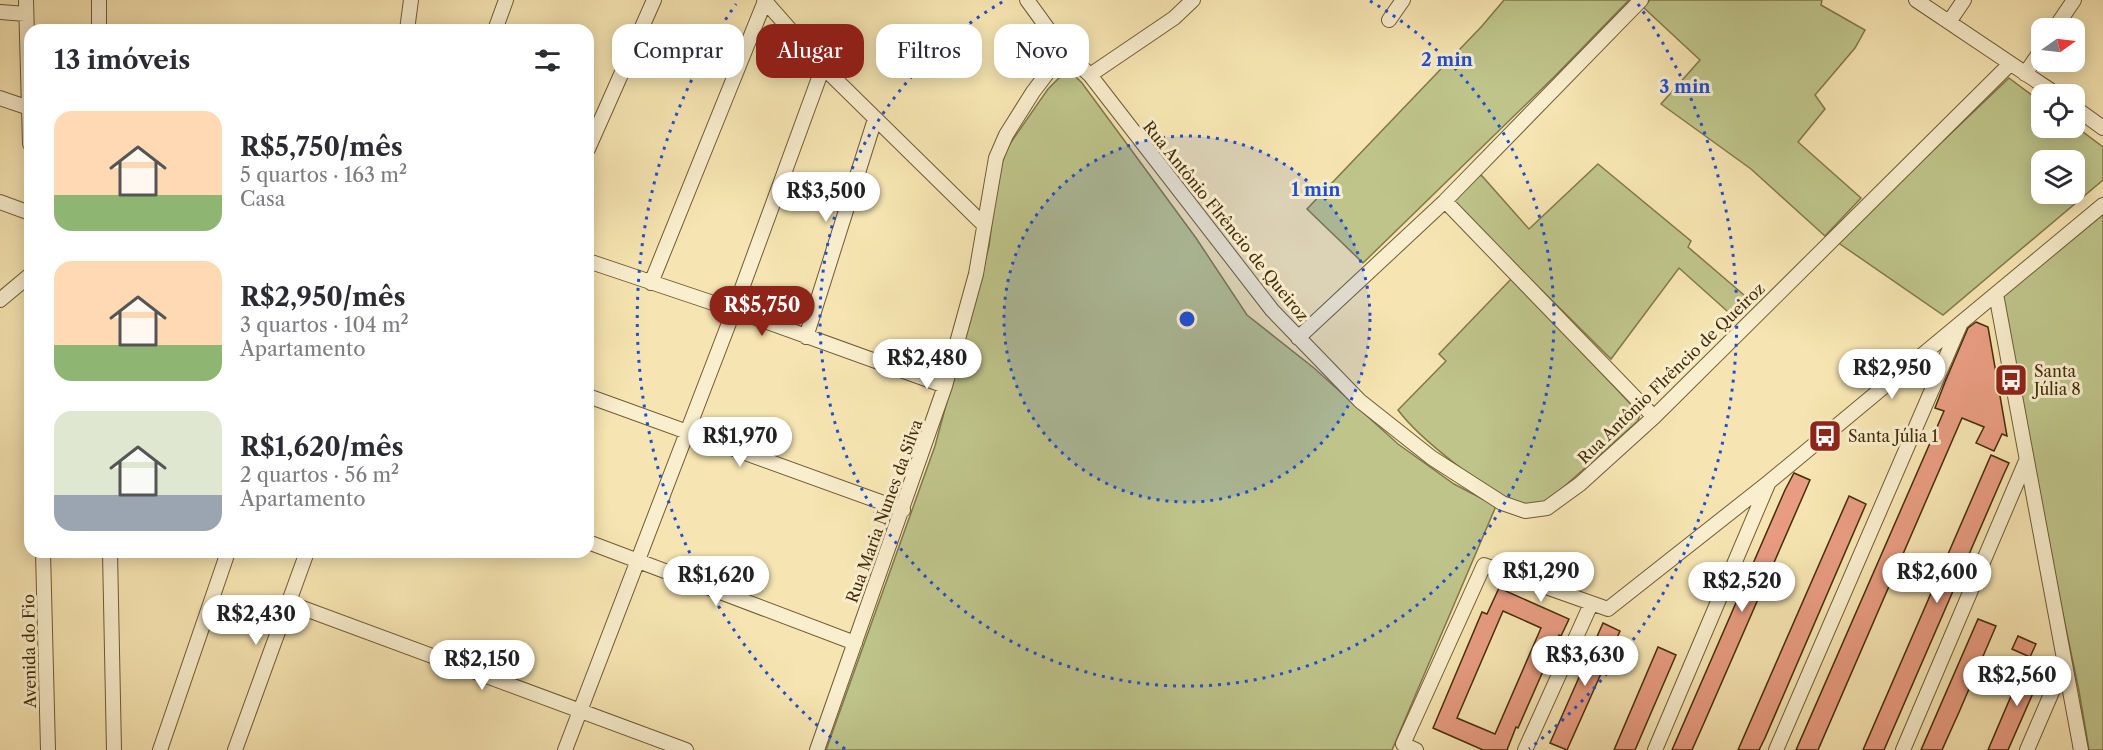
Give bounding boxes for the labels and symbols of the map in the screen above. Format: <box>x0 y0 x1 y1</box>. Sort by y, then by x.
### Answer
north arrow <box>2031 18 2085 72</box>
text: 2 min <box>1421 49 1474 71</box>
text: 3 min <box>1659 76 1711 98</box>
street label: Rua Antônio Flrêncio de Queiroz <box>1139 117 1313 325</box>
pin: R$3,500 <box>771 172 881 223</box>
text: 1 min <box>1291 179 1341 201</box>
street label: Rua Antônio Flrêncio de Queiroz <box>1573 278 1769 468</box>
pin: R$5,750 <box>707 286 817 337</box>
centre of rings <box>1177 309 1197 329</box>
pin: R$2,480 <box>872 339 982 390</box>
pin: R$2,950 <box>1837 349 1947 400</box>
place label: Santa Júlia 8 <box>2031 361 2081 399</box>
bus stop icon: Santa Júlia 8 <box>1993 362 2029 398</box>
street label: Rua Maria Nunes da Silva <box>842 416 927 605</box>
pin: R$1,970 <box>685 417 795 468</box>
bus stop icon: Santa Júlia 1 <box>1807 418 1843 454</box>
place label: Santa Júlia 1 <box>1848 426 1938 446</box>
pin: R$1,290 <box>1486 552 1596 603</box>
pin: R$2,600 <box>1882 553 1992 604</box>
pin: R$1,620 <box>661 556 771 607</box>
pin: R$2,520 <box>1687 562 1797 613</box>
street label: Avenida do Fio <box>18 594 40 709</box>
pin: R$2,430 <box>201 595 311 646</box>
pin: R$3,630 <box>1530 636 1640 687</box>
pin: R$2,150 <box>427 640 537 691</box>
pin: R$2,560 <box>1962 656 2072 707</box>

